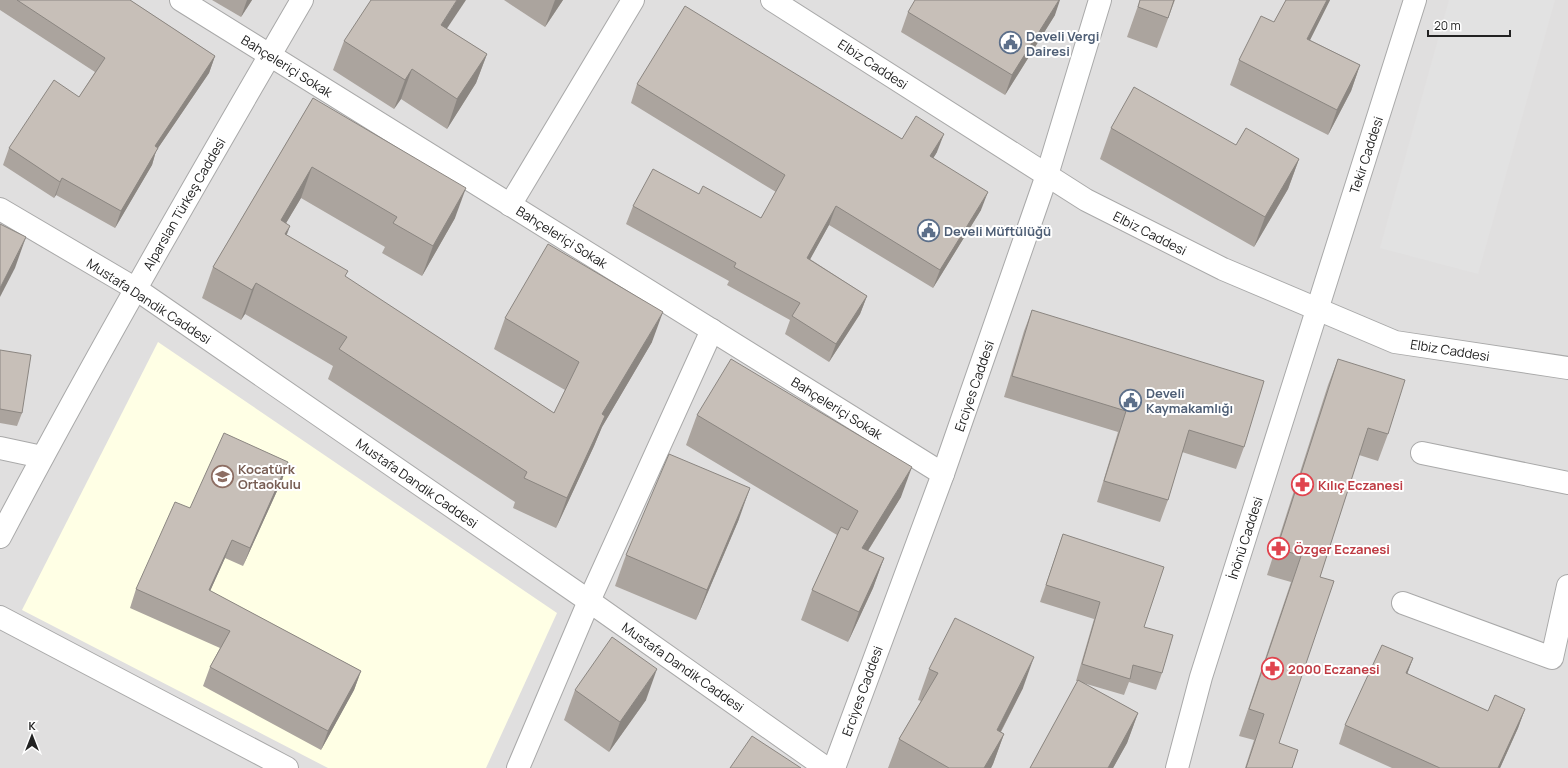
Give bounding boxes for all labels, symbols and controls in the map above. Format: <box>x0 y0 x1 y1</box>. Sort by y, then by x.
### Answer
scale bar <box>1428 12 1510 38</box>
text: 20 m <box>1434 17 1461 34</box>
place label: Develi Vergi Dairesi <box>1026 27 1099 60</box>
public building icon: Develi Vergi Dairesi <box>997 30 1023 56</box>
street label: Bahçeleriçi Sokak <box>238 31 336 102</box>
street label: Elbiz Caddesi <box>835 35 911 93</box>
street label: Tekir Caddesi <box>1345 114 1387 196</box>
street label: Alparslan Türkeş Caddesi <box>139 134 229 274</box>
street label: Bahçeleriçi Sokak <box>513 202 611 273</box>
street label: Elbiz Caddesi <box>1110 207 1190 259</box>
public building icon: Develi Müftülüğü <box>915 218 941 244</box>
place label: Develi Müftülüğü <box>944 222 1051 240</box>
street label: Mustafa Dandik Caddesi <box>83 254 215 348</box>
street label: Elbiz Caddesi <box>1409 335 1491 365</box>
street label: Erciyes Caddesi <box>950 338 998 434</box>
street label: Bahçeleriçi Sokak <box>788 373 886 444</box>
place label: Develi Kaymakamlığı <box>1146 384 1233 417</box>
public building icon: Develi Kaymakamlığı <box>1117 387 1143 413</box>
street label: Mustafa Dandik Caddesi <box>352 434 482 532</box>
place label: Kocatürk Ortaokulu <box>238 460 301 493</box>
school or university icon: Kocatürk Ortaokulu <box>209 463 235 489</box>
pharmacy icon: Kılıç Eczanesi <box>1289 472 1315 498</box>
place label: Kılıç Eczanesi <box>1318 476 1403 494</box>
street label: İnönü Caddesi <box>1223 494 1267 582</box>
pharmacy icon: Özger Eczanesi <box>1266 536 1292 562</box>
place label: Özger Eczanesi <box>1294 540 1390 558</box>
street label: Mustafa Dandik Caddesi <box>618 618 748 716</box>
street label: Erciyes Caddesi <box>837 643 887 739</box>
pharmacy icon: 2000 Eczanesi <box>1260 656 1286 682</box>
place label: 2000 Eczanesi <box>1288 660 1380 678</box>
north arrow <box>12 716 52 756</box>
text: K <box>28 718 36 733</box>

